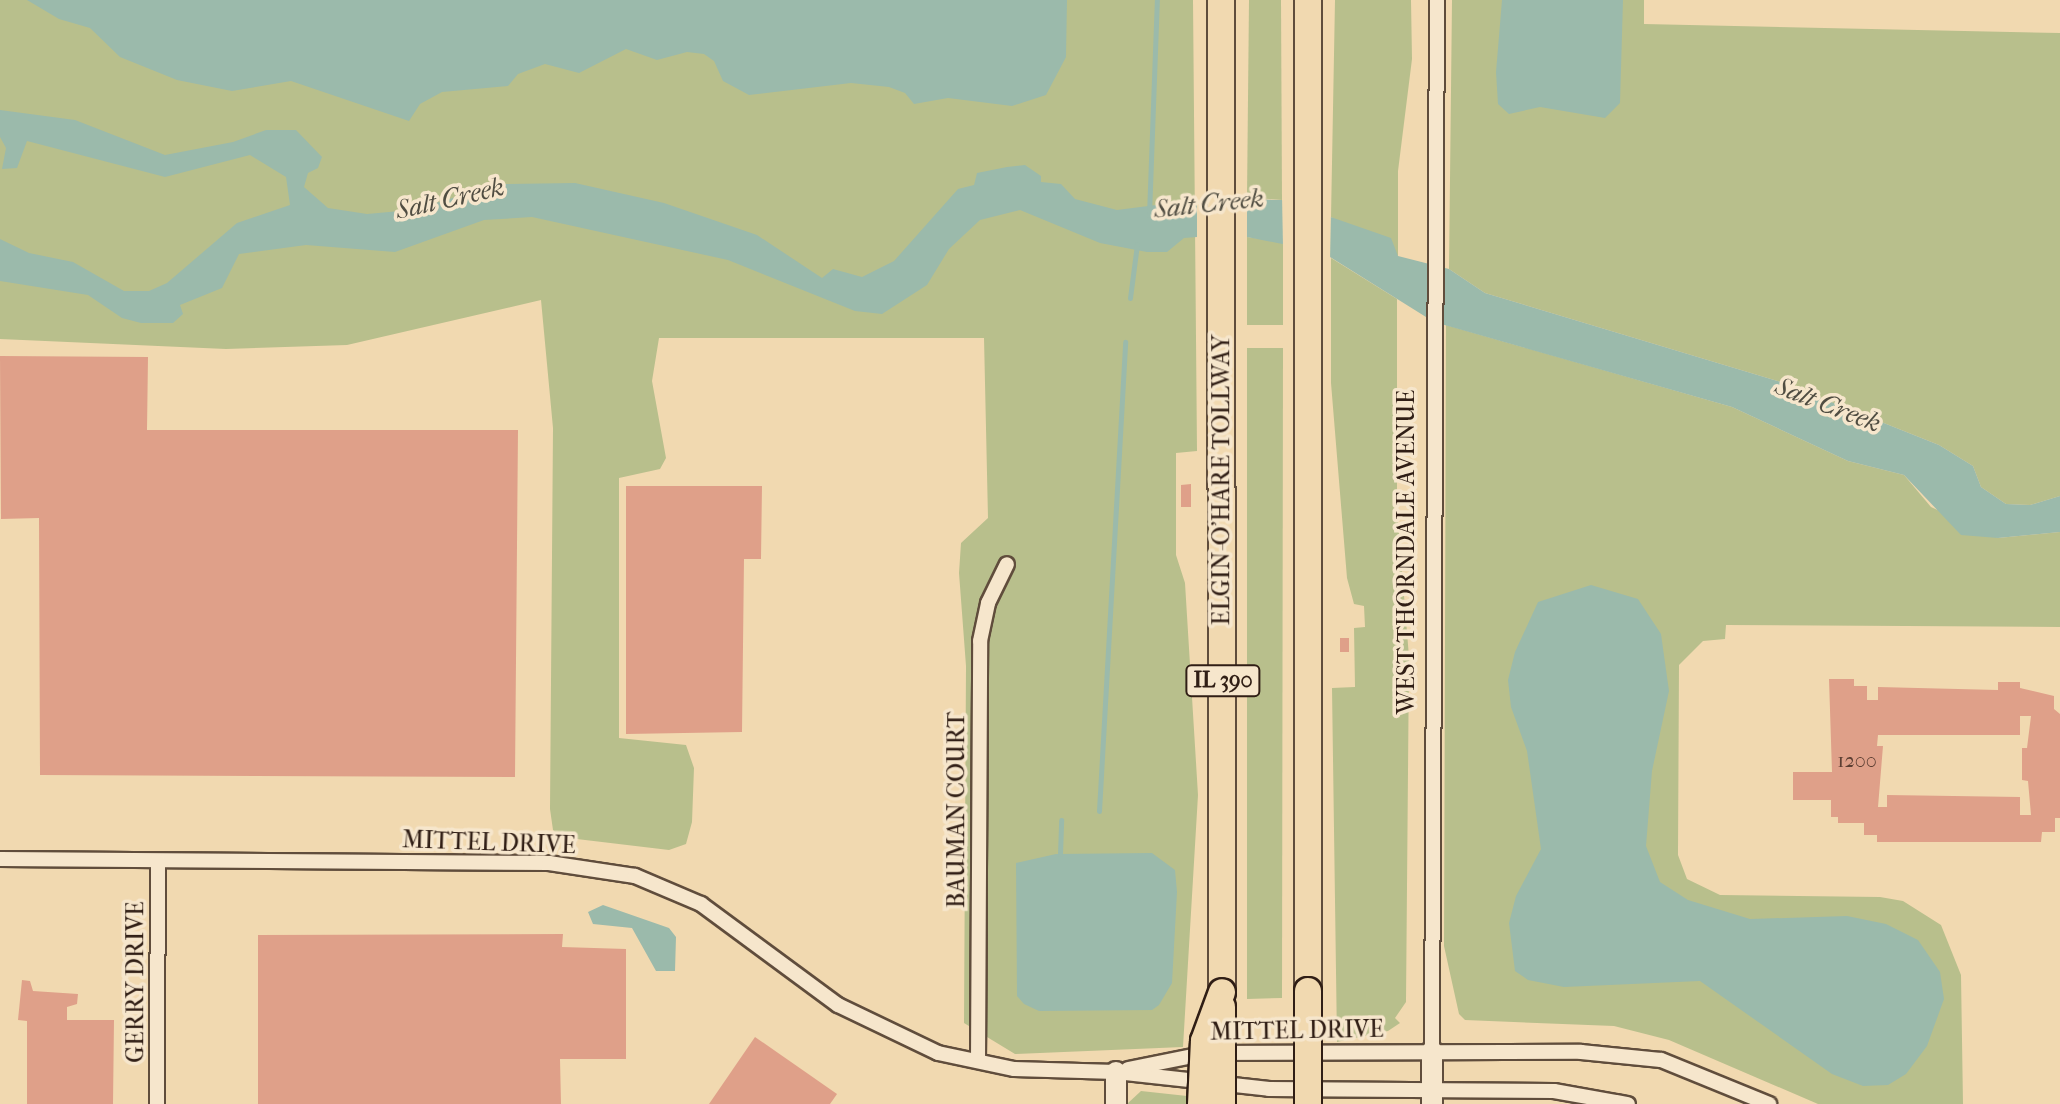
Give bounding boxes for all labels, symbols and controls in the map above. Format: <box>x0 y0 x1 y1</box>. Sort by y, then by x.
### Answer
water label: Salt Creek <box>393 171 507 227</box>
water label: Salt Creek <box>1152 183 1266 225</box>
street label: ELGIN-O'HARE TOLLWAY <box>1208 335 1236 625</box>
water label: Salt Creek <box>1771 371 1885 439</box>
street label: WEST THORNDALE AVENUE <box>1393 390 1421 714</box>
road number: IL 390 <box>1185 663 1261 699</box>
street label: BAUMAN COURT <box>943 712 971 908</box>
house number: 1200 <box>1837 748 1877 772</box>
street label: MITTEL DRIVE <box>402 826 576 860</box>
street label: GERRY DRIVE <box>122 901 150 1063</box>
street label: MITTEL DRIVE <box>1210 1015 1384 1047</box>

